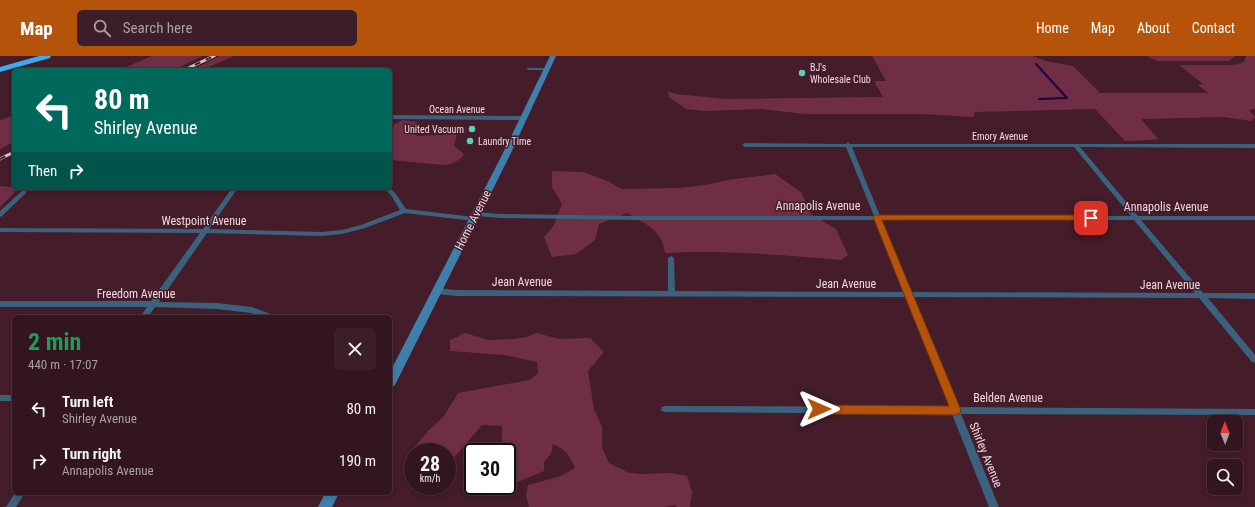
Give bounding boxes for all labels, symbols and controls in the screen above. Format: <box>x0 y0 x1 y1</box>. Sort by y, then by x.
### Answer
search box <box>77 10 357 46</box>
text: Map <box>20 17 53 40</box>
icon: search <box>91 17 113 39</box>
text: Search here <box>123 19 193 37</box>
text: Home <box>1036 20 1069 36</box>
text: Map <box>1091 20 1115 36</box>
text: About <box>1137 20 1170 36</box>
text: Contact <box>1192 20 1235 36</box>
place label: BJ's Wholesale Club <box>810 62 871 85</box>
marker: BJ's Wholesale Club <box>797 68 807 78</box>
text: 80 m <box>94 83 150 116</box>
icon: left <box>28 84 80 136</box>
street label: Ocean Avenue <box>429 104 485 115</box>
text: Shirley Avenue <box>94 117 198 138</box>
place label: United Vacuum <box>404 124 464 135</box>
marker: United Vacuum <box>467 124 477 134</box>
street label: Emory Avenue <box>972 131 1028 142</box>
marker: Laundry Time <box>465 136 475 146</box>
place label: Laundry Time <box>478 136 532 147</box>
icon: right <box>65 160 87 182</box>
text: Then <box>28 162 57 180</box>
street label: Home Avenue <box>452 187 494 252</box>
street label: Annapolis Avenue <box>776 199 861 213</box>
street label: Annapolis Avenue <box>1124 200 1209 214</box>
pin <box>1074 201 1108 235</box>
icon: arrive <box>1080 207 1102 229</box>
street label: Westpoint Avenue <box>162 214 247 228</box>
street label: Jean Avenue <box>492 275 553 289</box>
street label: Jean Avenue <box>816 277 877 291</box>
street label: Jean Avenue <box>1140 278 1201 292</box>
street label: Freedom Avenue <box>97 287 176 301</box>
text: 2 min <box>28 328 81 356</box>
button: close <box>334 328 376 370</box>
text: 440 m · 17:07 <box>28 357 98 372</box>
position arrow <box>798 388 840 430</box>
street label: Belden Avenue <box>973 391 1043 405</box>
text: Turn left <box>62 393 113 411</box>
icon: left <box>28 398 50 420</box>
text: 80 m <box>346 400 376 418</box>
text: Shirley Avenue <box>62 411 137 426</box>
north arrow <box>1207 415 1243 451</box>
map controls <box>1207 415 1243 495</box>
street label: Shirley Avenue <box>967 420 1006 490</box>
speed limit sign: 30 <box>464 443 516 495</box>
text: Turn right <box>62 445 121 463</box>
icon: right <box>28 450 50 472</box>
text: 190 m <box>339 452 376 470</box>
text: 28 <box>420 452 440 476</box>
button: search <box>1207 459 1243 495</box>
text: Annapolis Avenue <box>62 463 154 478</box>
text: km/h <box>420 473 440 484</box>

